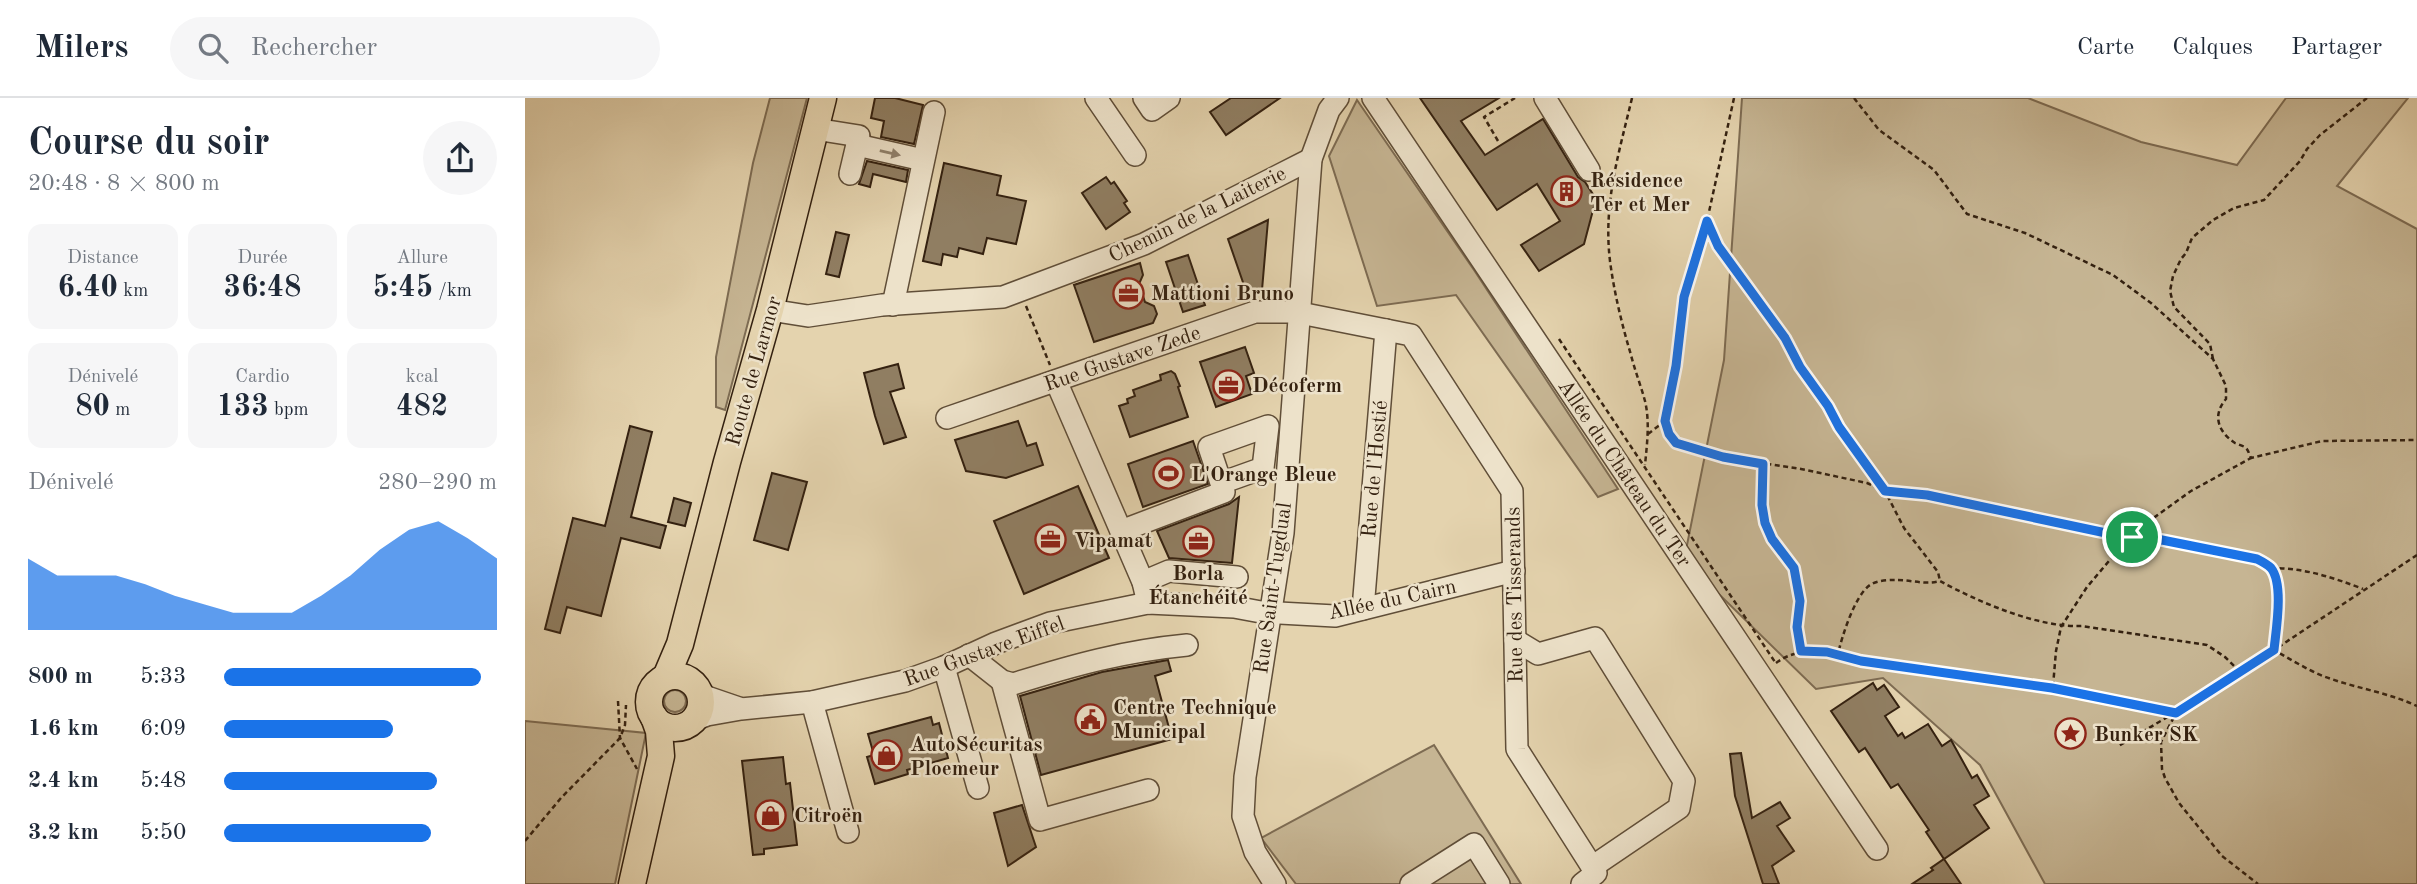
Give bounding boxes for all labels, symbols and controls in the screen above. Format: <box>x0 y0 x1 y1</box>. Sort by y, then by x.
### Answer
search box <box>170 17 660 80</box>
icon: search <box>194 29 232 67</box>
text: Milers <box>35 32 128 65</box>
text: Rechercher <box>250 35 377 61</box>
text: Carte <box>2077 36 2134 60</box>
text: Calques <box>2172 36 2253 60</box>
text: Partager <box>2291 36 2382 60</box>
button: share <box>423 121 497 195</box>
text: Course du soir <box>28 125 270 163</box>
one-way arrow <box>879 148 901 159</box>
street label: Chemin de la Laiterie <box>1106 163 1290 267</box>
place label: Résidence Ter et Mer <box>1590 171 1690 216</box>
text: 20:48 · 8 × 800 m <box>28 172 220 195</box>
building icon: Résidence Ter et Mer <box>1550 175 1584 209</box>
text: Distance <box>67 249 139 268</box>
text: Durée <box>237 249 288 268</box>
text: Allure <box>396 249 448 268</box>
text: 6.40 <box>57 273 118 303</box>
text: 36:48 <box>223 273 301 303</box>
text: 5:45 <box>372 273 433 303</box>
office icon: Mattioni Bruno <box>1111 276 1145 310</box>
text: km <box>118 282 148 301</box>
text: /km <box>433 282 472 301</box>
place label: Mattioni Bruno <box>1151 284 1294 305</box>
street label: Route de Larmor <box>723 294 786 449</box>
street label: Rue Gustave Zede <box>1042 323 1203 396</box>
text: Dénivelé <box>67 368 138 387</box>
text: Cardio <box>235 368 290 387</box>
text: kcal <box>406 368 439 387</box>
office icon: Décoferm <box>1212 368 1246 402</box>
place label: Décoferm <box>1252 376 1342 397</box>
street label: Allée du Château du Ter <box>1553 376 1694 572</box>
text: 80 <box>75 392 110 422</box>
text: 133 <box>216 392 269 422</box>
text: 482 <box>396 392 448 422</box>
street label: Rue de l'Hostié <box>1359 400 1392 539</box>
text: m <box>110 401 130 420</box>
text: bpm <box>269 401 309 420</box>
sports icon: L'Orange Bleue <box>1151 457 1185 491</box>
place label: L'Orange Bleue <box>1191 465 1337 486</box>
text: Dénivelé <box>28 471 114 494</box>
text: 280–290 m <box>378 471 497 494</box>
street label: Rue Saint-Tugdual <box>1251 501 1296 675</box>
street label: Rue des Tisserands <box>1503 507 1528 683</box>
pin <box>2102 507 2162 567</box>
icon: arrive <box>2113 518 2151 556</box>
office icon: Vipamat <box>1034 523 1068 557</box>
office icon: Borla Étanchéité <box>1181 524 1215 558</box>
place label: Vipamat <box>1074 531 1153 552</box>
place label: Borla Étanchéité <box>1148 564 1248 609</box>
street label: Allée du Cairn <box>1326 577 1458 624</box>
street label: Rue Gustave Eiffel <box>901 613 1068 691</box>
text: 800 m <box>28 665 93 688</box>
text: 5:33 <box>140 665 186 688</box>
place label: Centre Technique Municipal <box>1113 698 1277 743</box>
public building icon: Centre Technique Municipal <box>1073 702 1107 736</box>
text: 1.6 km <box>28 717 99 740</box>
text: 6:09 <box>140 717 186 740</box>
place icon: Bunker SK <box>2054 717 2088 751</box>
place label: Bunker SK <box>2094 725 2198 746</box>
place label: AutoSécuritas Ploemeur <box>910 735 1043 780</box>
shop icon: AutoSécuritas Ploemeur <box>870 739 904 773</box>
text: 2.4 km <box>28 769 99 792</box>
text: 5:48 <box>140 769 186 792</box>
shop icon: Citroën <box>754 798 788 832</box>
place label: Citroën <box>794 806 863 827</box>
text: 3.2 km <box>28 821 99 844</box>
text: 5:50 <box>140 821 186 844</box>

